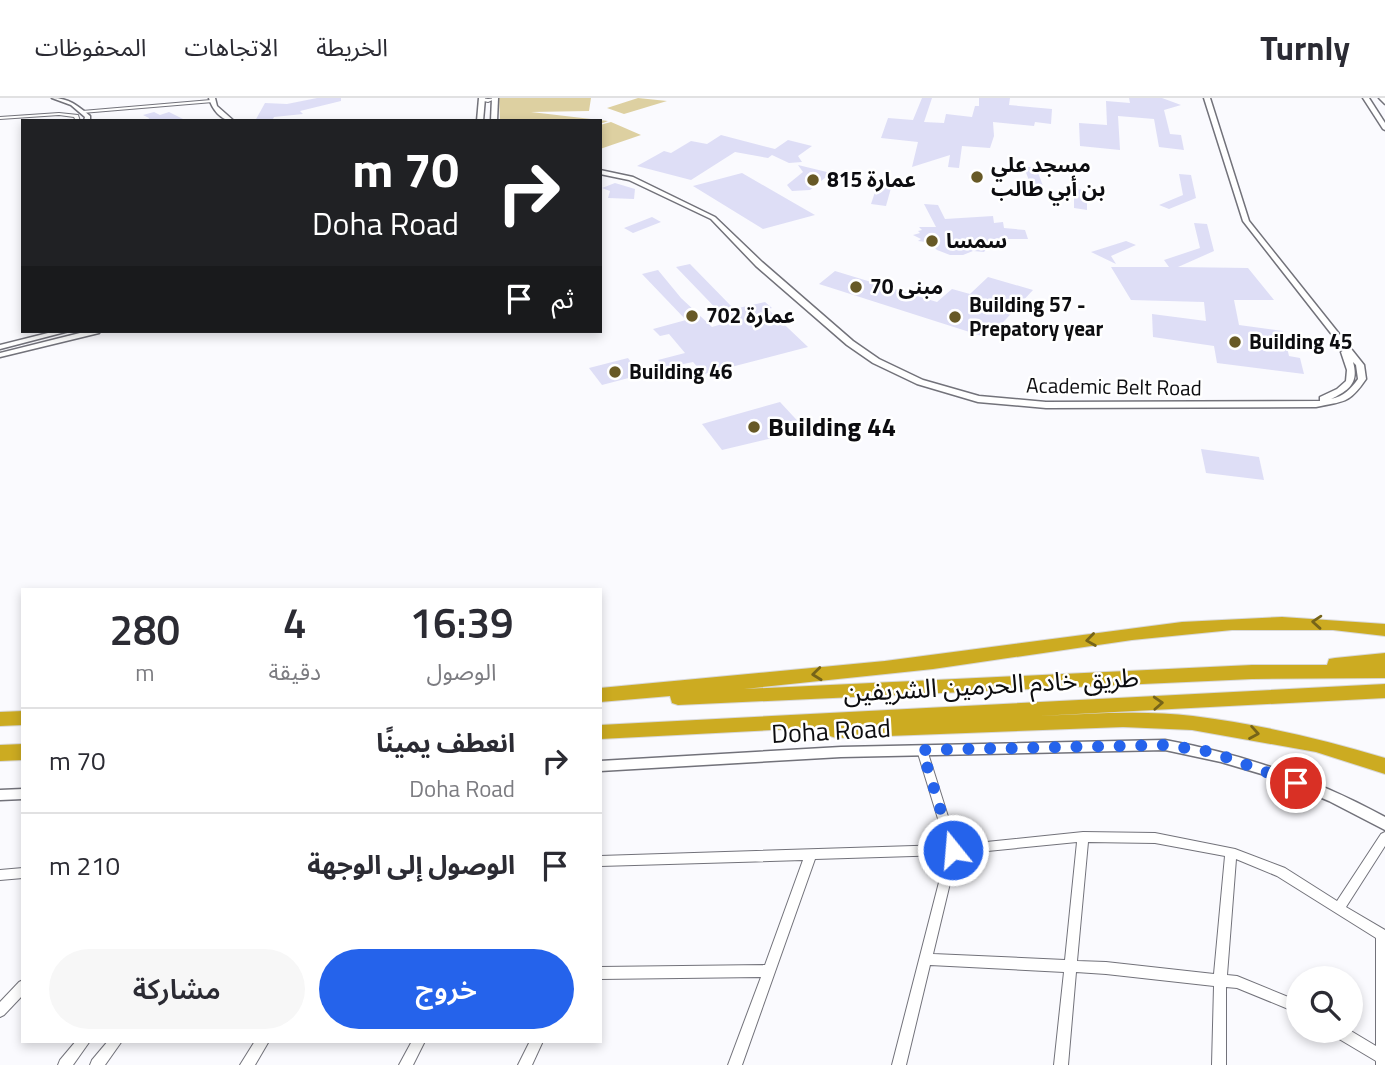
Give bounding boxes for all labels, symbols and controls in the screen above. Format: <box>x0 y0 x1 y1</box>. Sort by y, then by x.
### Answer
text: Turnly <box>1260 23 1350 73</box>
text: المحفوظات <box>35 29 146 65</box>
text: الاتجاهات <box>184 29 278 65</box>
text: الخريطة <box>316 29 388 65</box>
text: 70 m <box>352 131 459 206</box>
icon: right <box>483 147 574 238</box>
place label: مسجد علي بن أبي طالب <box>991 148 1105 206</box>
place label: عمارة 815 <box>827 163 916 195</box>
marker: مسجد علي بن أبي طالب <box>969 169 985 185</box>
marker: عمارة 815 <box>805 172 821 188</box>
text: Doha Road <box>312 199 459 247</box>
place label: سمسا <box>946 224 1007 256</box>
marker: سمسا <box>924 233 940 249</box>
place label: مبنى 70 <box>870 270 943 302</box>
text: ثم <box>552 279 574 318</box>
marker: مبنى 70 <box>848 279 864 295</box>
icon: arrive <box>500 280 538 318</box>
place label: Building 57 - Prepatory year <box>969 288 1104 344</box>
place label: عمارة 702 <box>706 299 795 331</box>
marker: عمارة 702 <box>684 308 700 324</box>
marker: Building 57 - Prepatory year <box>947 309 963 325</box>
place label: Building 45 <box>1249 325 1352 357</box>
marker: Building 45 <box>1227 334 1243 350</box>
place label: Building 46 <box>629 355 733 387</box>
marker: Building 46 <box>607 364 623 380</box>
street label: Academic Belt Road <box>1026 368 1202 404</box>
place label: Building 44 <box>768 407 896 446</box>
marker: Building 44 <box>746 419 762 435</box>
text: 4 <box>283 590 307 654</box>
text: 16:39 <box>409 590 514 654</box>
text: 280 <box>110 597 180 661</box>
one-way arrow <box>1312 615 1323 630</box>
one-way arrow <box>1085 632 1097 647</box>
text: دقيقة <box>269 654 321 689</box>
text: الوصول <box>427 654 496 689</box>
text: m <box>135 655 154 690</box>
street label: طريق خادم الحرمين الشريفين <box>842 657 1140 713</box>
one-way arrow <box>811 666 822 681</box>
one-way arrow <box>1152 695 1163 710</box>
street label: Doha Road <box>770 708 892 753</box>
text: انعطف يمينًا <box>376 723 515 762</box>
one-way arrow <box>1248 724 1260 739</box>
text: 70 m <box>49 741 106 780</box>
icon: right <box>536 742 574 780</box>
pin <box>1266 753 1326 813</box>
icon: arrive <box>1277 764 1315 802</box>
text: Doha Road <box>409 771 515 806</box>
position arrow <box>916 813 990 887</box>
text: الوصول إلى الوجهة <box>307 845 515 884</box>
text: 210 m <box>49 846 120 885</box>
icon: arrive <box>536 847 574 885</box>
button: مشاركة <box>49 949 305 1029</box>
button: خروج <box>319 949 574 1029</box>
map controls <box>1286 966 1363 1043</box>
button: search <box>1286 966 1363 1043</box>

